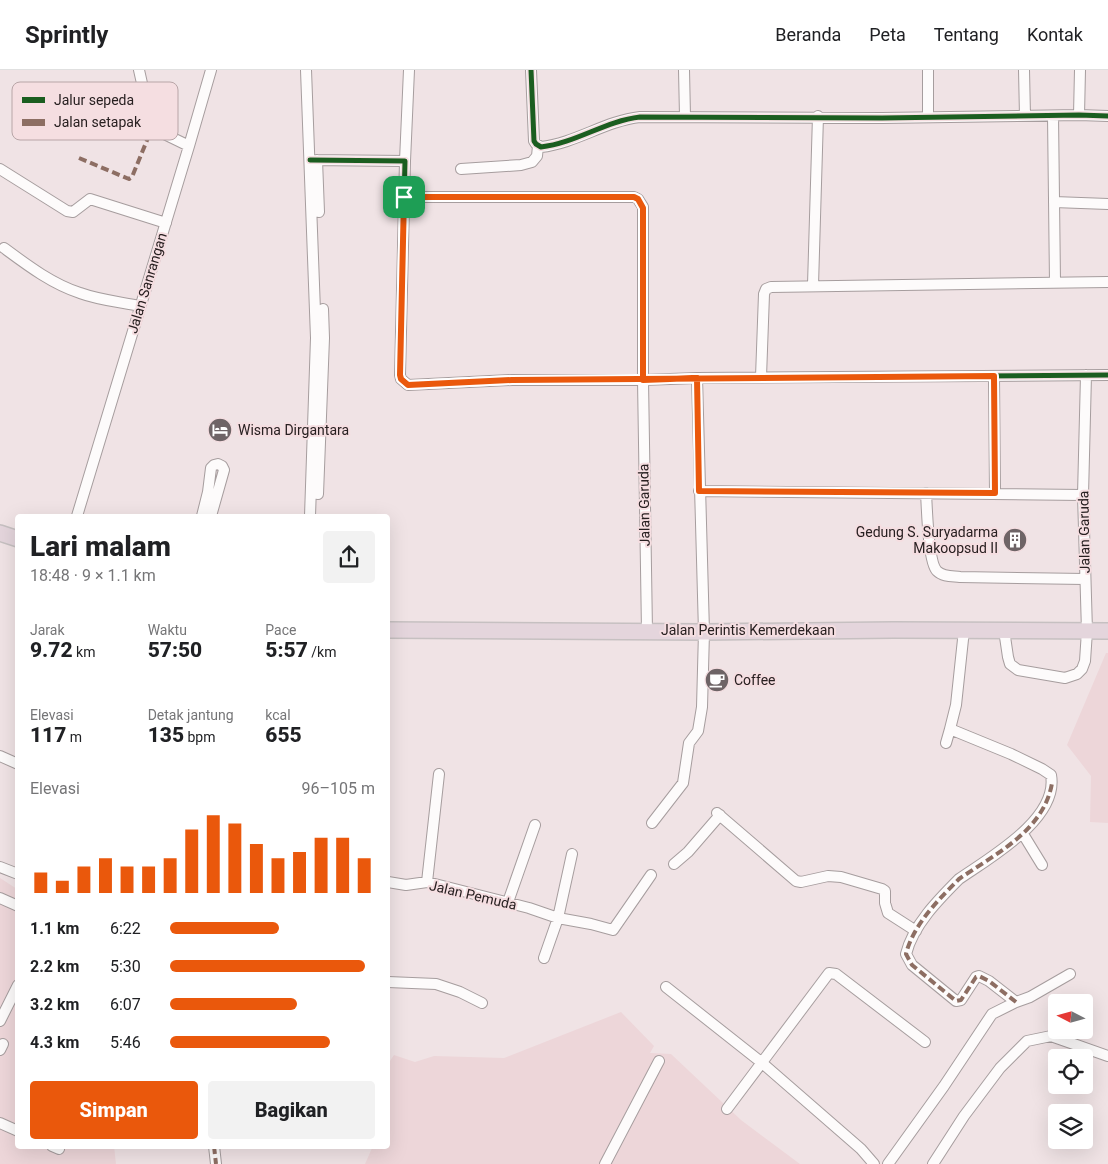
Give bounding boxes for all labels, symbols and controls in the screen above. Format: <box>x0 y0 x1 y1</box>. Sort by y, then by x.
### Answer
text: Sprintly <box>25 21 108 49</box>
text: Beranda <box>775 24 841 45</box>
text: Peta <box>869 24 906 45</box>
text: Tentang <box>934 24 999 45</box>
text: Kontak <box>1027 24 1083 45</box>
legend <box>12 82 178 140</box>
text: Jalur sepeda <box>54 92 134 108</box>
text: Jalan setapak <box>54 114 142 130</box>
pin <box>383 176 425 218</box>
icon: arrive <box>390 183 418 211</box>
street label: Jalan Sanrangan <box>124 231 170 335</box>
hotel icon: Wisma Dirgantara <box>207 417 233 443</box>
place label: Wisma Dirgantara <box>238 422 349 438</box>
street label: Jalan Garuda <box>635 464 653 546</box>
street label: Jalan Garuda <box>1075 491 1093 573</box>
place label: Gedung S. Suryadarma Makoopsud II <box>856 524 998 556</box>
building icon: Gedung S. Suryadarma Makoopsud II <box>1002 527 1028 553</box>
text: Lari malam <box>30 530 171 563</box>
button: share <box>323 531 375 583</box>
text: 18:48 · 9 × 1.1 km <box>30 566 156 585</box>
text: Jarak <box>30 622 65 638</box>
text: Waktu <box>148 622 187 638</box>
text: Pace <box>265 622 296 638</box>
street label: Jalan Perintis Kemerdekaan <box>661 622 835 638</box>
text: 9.72 <box>30 638 73 662</box>
text: 57:50 <box>148 638 202 662</box>
text: 5:57 <box>265 638 308 662</box>
text: km <box>73 644 95 660</box>
text: /km <box>308 644 336 660</box>
cafe icon: Coffee <box>704 667 730 693</box>
place label: Coffee <box>734 672 776 688</box>
text: Elevasi <box>30 707 74 723</box>
text: Detak jantung <box>148 707 234 723</box>
text: kcal <box>265 707 291 723</box>
text: 117 <box>30 723 66 747</box>
text: 135 <box>148 723 184 747</box>
text: 655 <box>265 723 302 747</box>
text: m <box>66 729 82 745</box>
text: bpm <box>184 729 215 745</box>
text: Elevasi <box>30 779 80 798</box>
text: 96–105 m <box>302 779 375 798</box>
street label: Jalan Pemuda <box>428 877 518 913</box>
text: 1.1 km <box>30 919 79 938</box>
text: 6:22 <box>110 919 141 938</box>
text: 2.2 km <box>30 957 79 976</box>
text: 5:30 <box>110 957 141 976</box>
north arrow <box>1048 994 1092 1039</box>
map controls <box>1048 994 1093 1149</box>
text: 3.2 km <box>30 995 79 1014</box>
text: 6:07 <box>110 995 141 1014</box>
text: 4.3 km <box>30 1033 79 1052</box>
text: 5:46 <box>110 1033 141 1052</box>
button: locate <box>1048 1049 1093 1094</box>
button: Simpan <box>30 1081 198 1139</box>
button: Bagikan <box>208 1081 375 1139</box>
button: layers <box>1048 1104 1093 1149</box>

